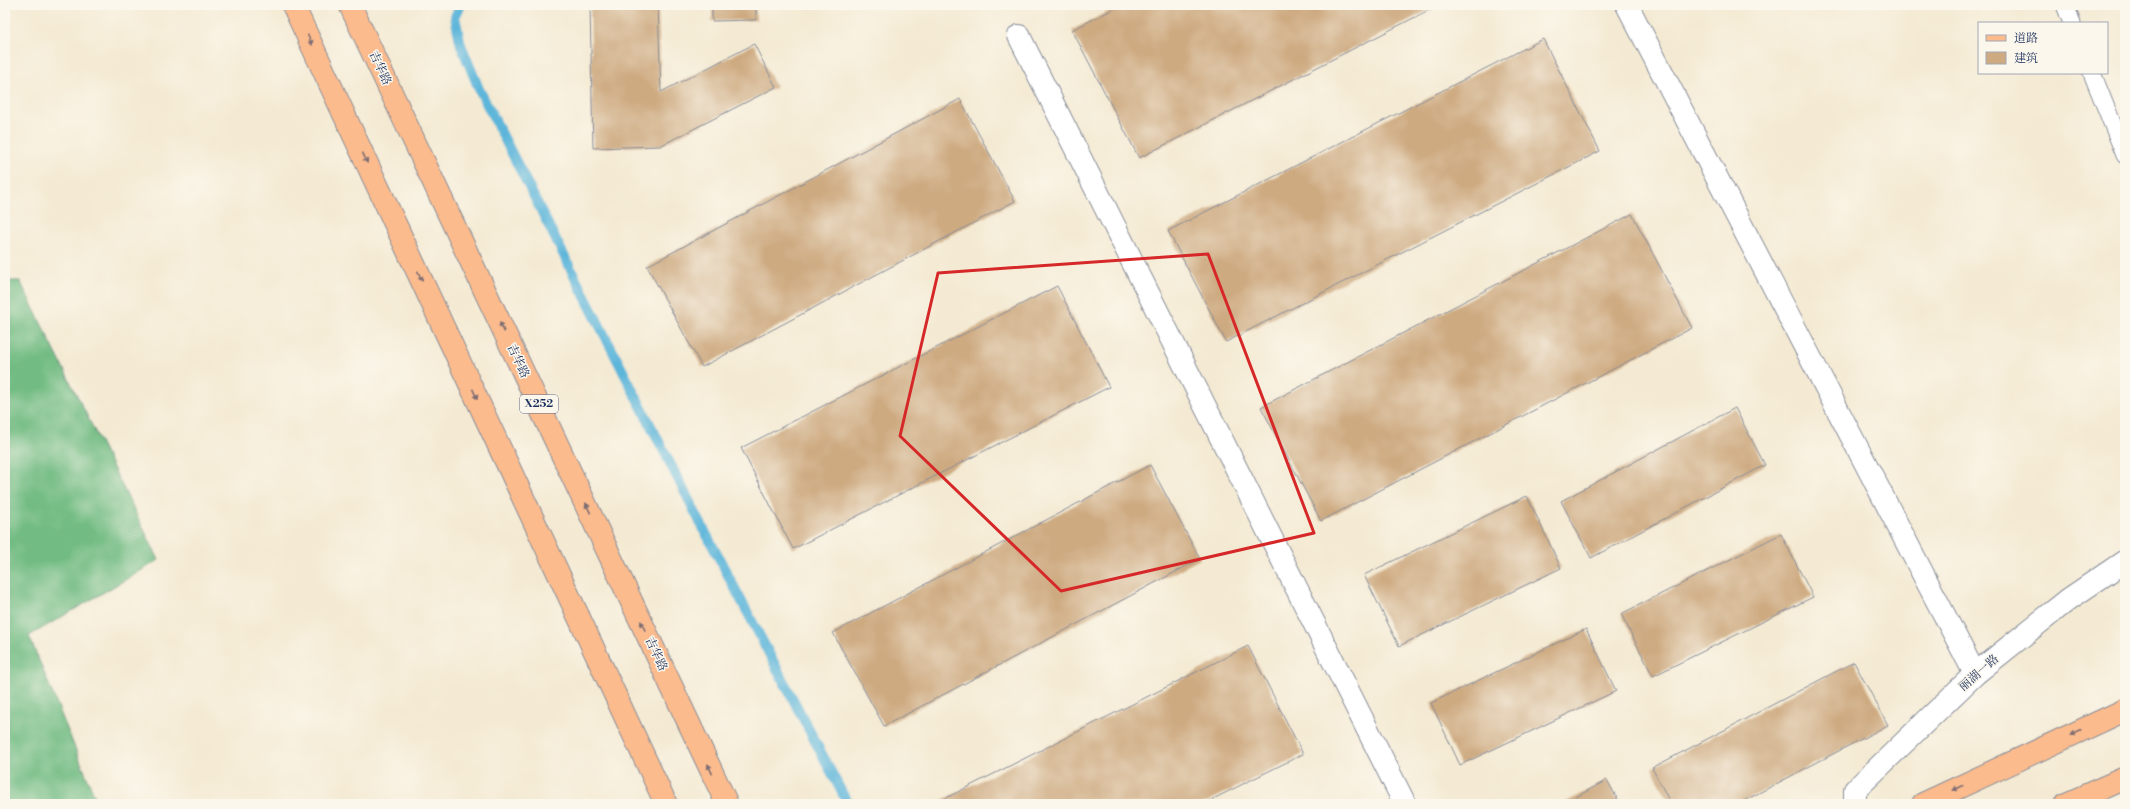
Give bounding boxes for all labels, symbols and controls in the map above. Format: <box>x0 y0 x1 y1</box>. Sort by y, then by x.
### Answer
legend <box>1978 22 2108 74</box>
text: 道路 <box>2014 31 2038 46</box>
one-way arrow <box>307 35 313 46</box>
street label: 吉华路 <box>366 49 394 87</box>
text: 建筑 <box>2014 51 2038 66</box>
one-way arrow <box>362 152 368 164</box>
one-way arrow <box>417 270 423 282</box>
one-way arrow <box>499 322 505 333</box>
street label: 吉华路 <box>504 342 532 380</box>
one-way arrow <box>472 388 478 399</box>
road number: X252 <box>520 395 558 413</box>
one-way arrow <box>585 503 591 514</box>
one-way arrow <box>640 620 646 631</box>
street label: 吉华路 <box>642 635 670 673</box>
street label: 丽湖一路 <box>1956 652 2002 694</box>
one-way arrow <box>2071 730 2082 736</box>
one-way arrow <box>707 763 713 774</box>
one-way arrow <box>1953 785 1964 791</box>

